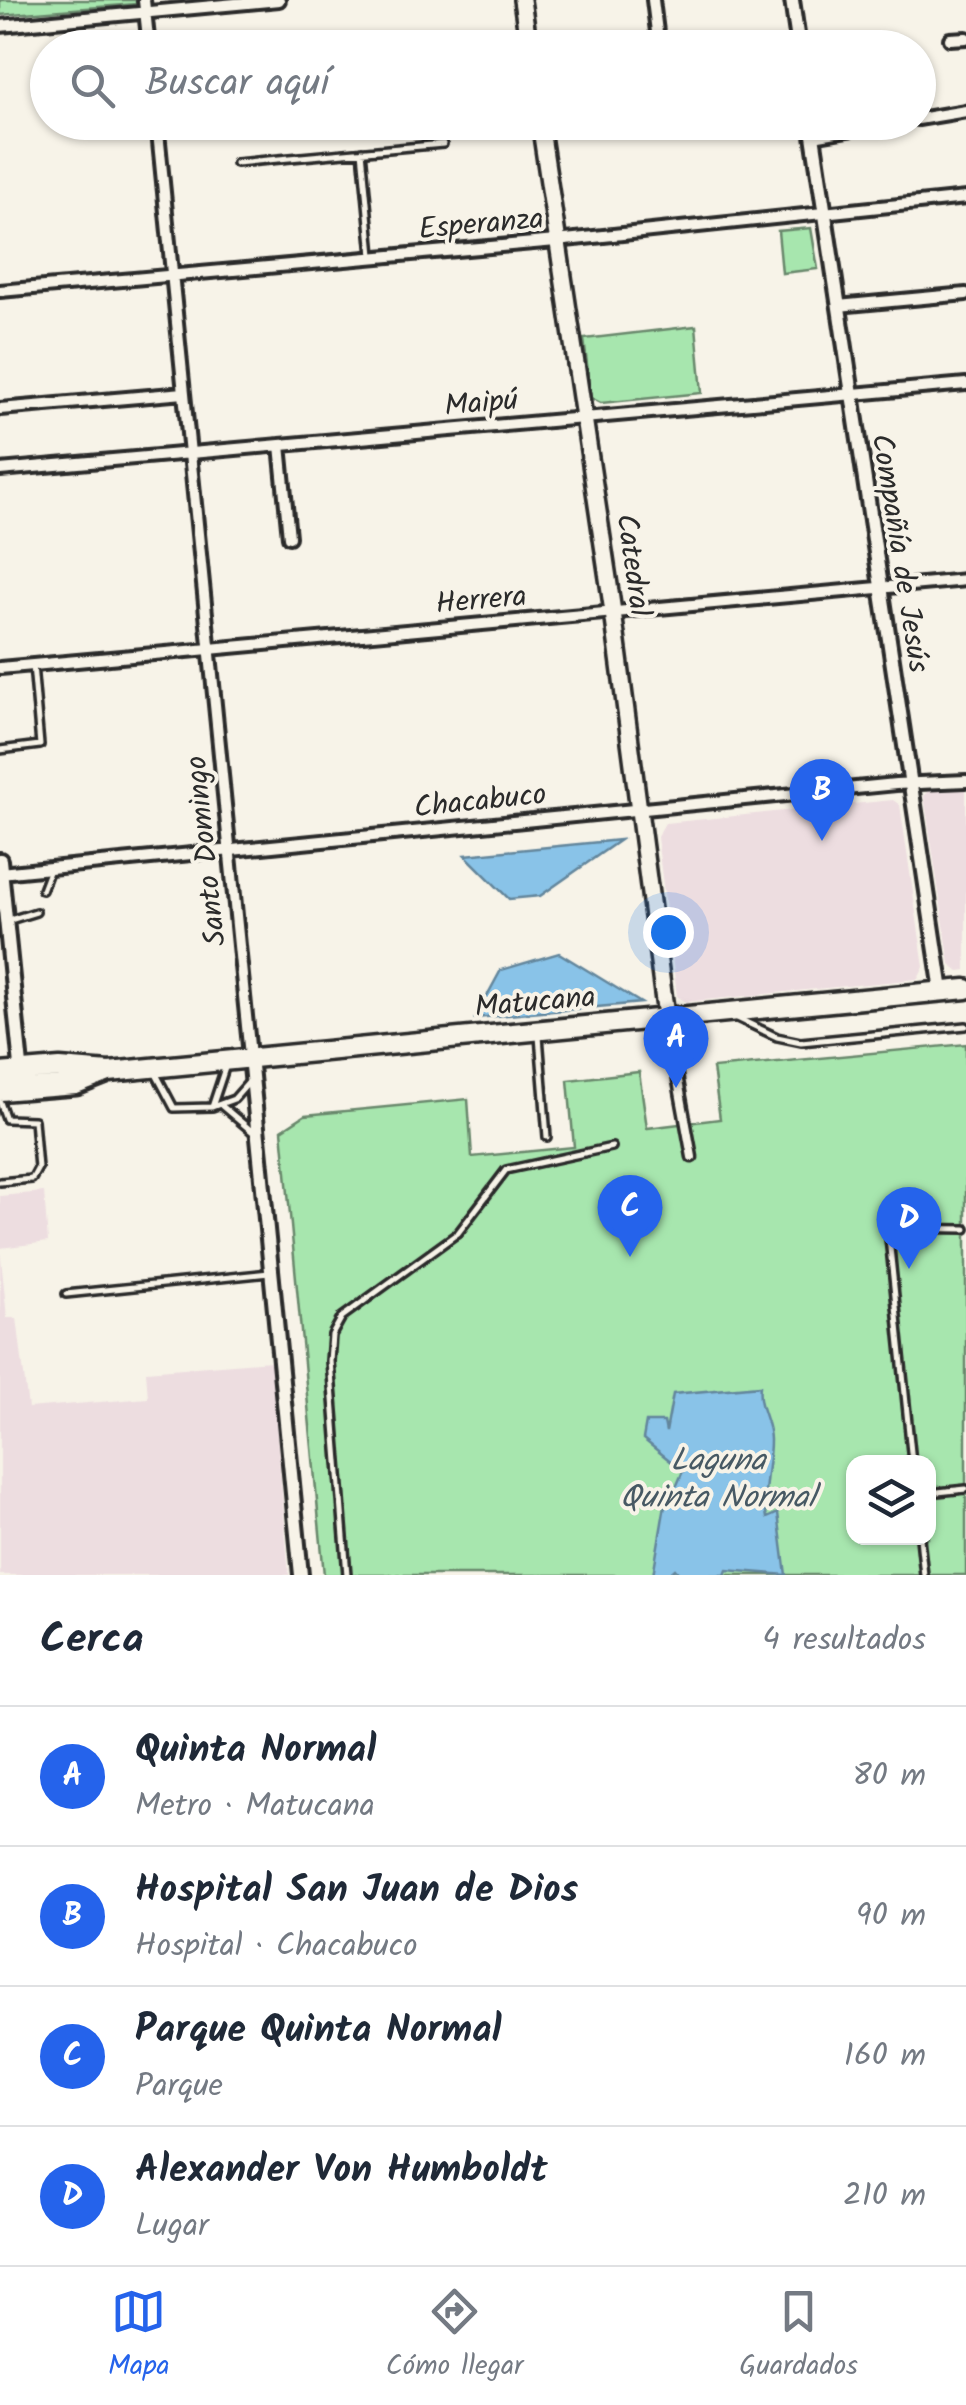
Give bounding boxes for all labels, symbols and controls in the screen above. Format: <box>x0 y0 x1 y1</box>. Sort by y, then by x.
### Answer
search box <box>30 30 936 140</box>
text: Buscar aquí <box>145 55 329 115</box>
icon: search <box>65 58 120 113</box>
street label: Esperanza <box>417 196 546 254</box>
street label: Maipú <box>442 377 521 431</box>
street label: Compañía de Jesús <box>856 431 942 676</box>
street label: Catedral <box>601 511 663 620</box>
street label: Herrera <box>434 573 529 629</box>
street label: Santo Domingo <box>173 753 241 948</box>
pin: B <box>790 758 854 841</box>
street label: Chacabuco <box>412 771 549 833</box>
your location <box>643 907 694 958</box>
street label: Matucana <box>473 974 598 1032</box>
pin: A <box>644 1006 708 1088</box>
pin: C <box>598 1174 662 1257</box>
pin: D <box>876 1186 942 1269</box>
water label: Laguna Quinta Normal <box>620 1436 822 1524</box>
map controls <box>846 1455 936 1545</box>
button: layers <box>846 1455 936 1545</box>
text: Cerca <box>40 1607 144 1674</box>
text: 4 resultados <box>762 1615 926 1666</box>
text: Quinta Normal <box>135 1721 376 1781</box>
text: A <box>62 1751 83 1802</box>
text: 80 m <box>852 1751 926 1802</box>
text: Metro · Matucana <box>135 1781 375 1832</box>
text: Hospital San Juan de Dios <box>135 1861 578 1921</box>
text: B <box>63 1891 82 1942</box>
text: 90 m <box>856 1891 926 1942</box>
text: Hospital · Chacabuco <box>135 1921 417 1972</box>
text: Parque Quinta Normal <box>135 2001 502 2061</box>
text: C <box>63 2031 82 2082</box>
text: 160 m <box>844 2031 926 2082</box>
text: Parque <box>135 2061 223 2112</box>
text: Alexander Von Humboldt <box>135 2141 548 2201</box>
text: D <box>62 2171 83 2222</box>
text: 210 m <box>843 2171 926 2222</box>
text: Lugar <box>135 2201 209 2252</box>
tab: Mapa <box>108 2284 170 2389</box>
tab: Cómo llegar <box>386 2284 523 2389</box>
tab: Guardados <box>739 2284 858 2389</box>

